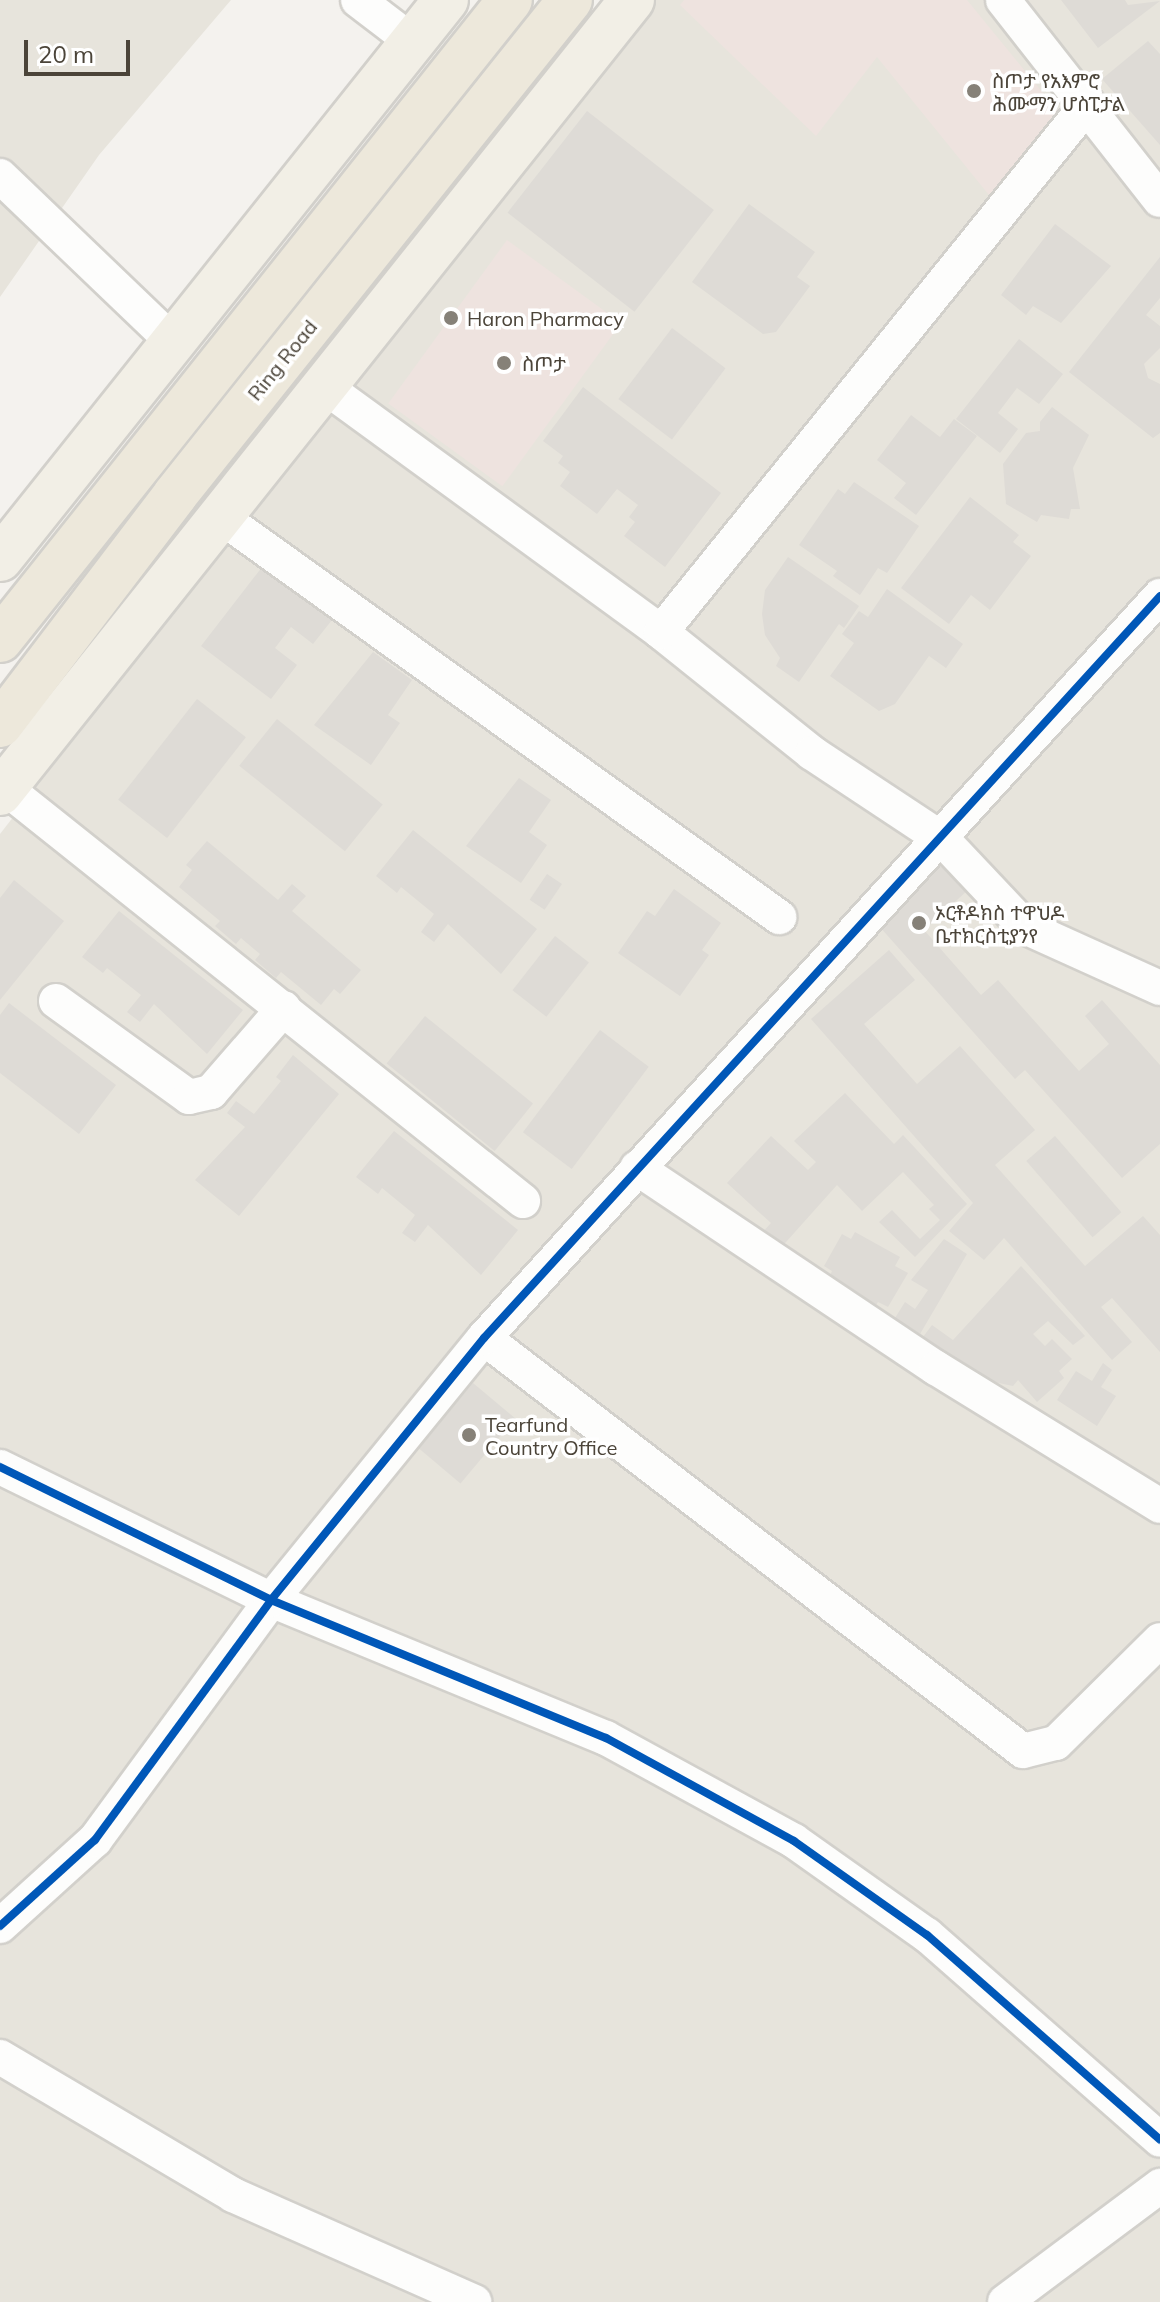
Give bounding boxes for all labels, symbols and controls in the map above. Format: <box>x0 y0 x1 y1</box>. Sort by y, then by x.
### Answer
scale bar <box>28 24 134 74</box>
text: 20 m <box>38 39 94 69</box>
place label: ስጦታ የአእምሮ ሕሙማን ሆስፒታል <box>992 68 1125 115</box>
marker: ስጦታ የአእምሮ ሕሙማን ሆስፒታል <box>963 80 985 102</box>
place label: Haron Pharmacy <box>467 306 624 330</box>
marker: Haron Pharmacy <box>442 309 460 327</box>
street label: Ring Road <box>242 315 322 405</box>
place label: ስጦታ <box>522 351 566 375</box>
marker: ስጦታ <box>493 352 515 374</box>
place label: ኦርቶዶክስ ተዋህዶ ቤተክርስቲያንየ <box>935 900 1064 947</box>
marker: ኦርቶዶክስ ተዋህዶ ቤተክርስቲያንየ <box>910 914 928 932</box>
place label: Tearfund Country Office <box>485 1412 617 1459</box>
marker: Tearfund Country Office <box>460 1426 478 1444</box>

